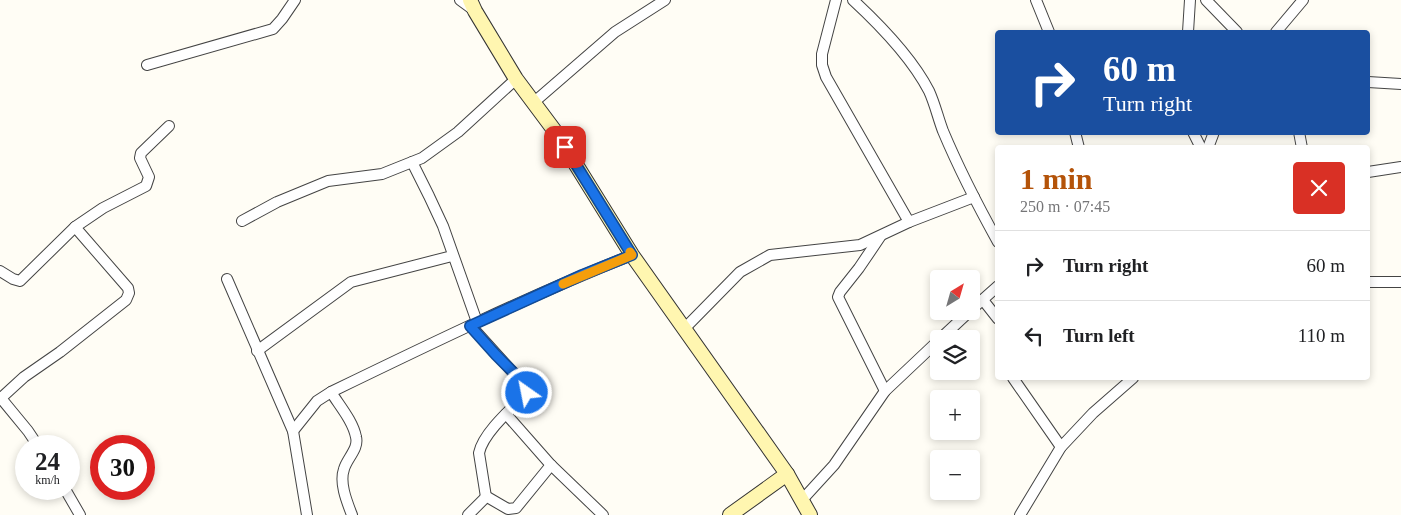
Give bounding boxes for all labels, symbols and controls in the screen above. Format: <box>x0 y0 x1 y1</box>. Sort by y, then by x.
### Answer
icon: right <box>1020 50 1085 115</box>
text: 60 m <box>1103 50 1176 89</box>
text: Turn right <box>1103 91 1192 116</box>
pin <box>544 126 586 168</box>
icon: arrive <box>551 133 579 161</box>
text: 1 min <box>1020 162 1093 195</box>
button: close <box>1293 162 1345 214</box>
text: 250 m · 07:45 <box>1020 198 1110 215</box>
icon: right <box>1020 252 1048 280</box>
text: Turn right <box>1063 255 1148 276</box>
text: 60 m <box>1306 255 1345 276</box>
north arrow <box>930 270 980 320</box>
map controls <box>930 270 980 500</box>
icon: left <box>1020 322 1048 350</box>
text: Turn left <box>1063 325 1135 346</box>
text: 110 m <box>1298 325 1345 346</box>
button: layers <box>930 330 980 380</box>
position arrow <box>500 366 552 418</box>
button: + <box>930 390 980 440</box>
speed limit sign: 30 <box>90 435 155 500</box>
text: 24 <box>35 448 60 475</box>
button: − <box>930 450 980 500</box>
text: km/h <box>35 473 60 487</box>

